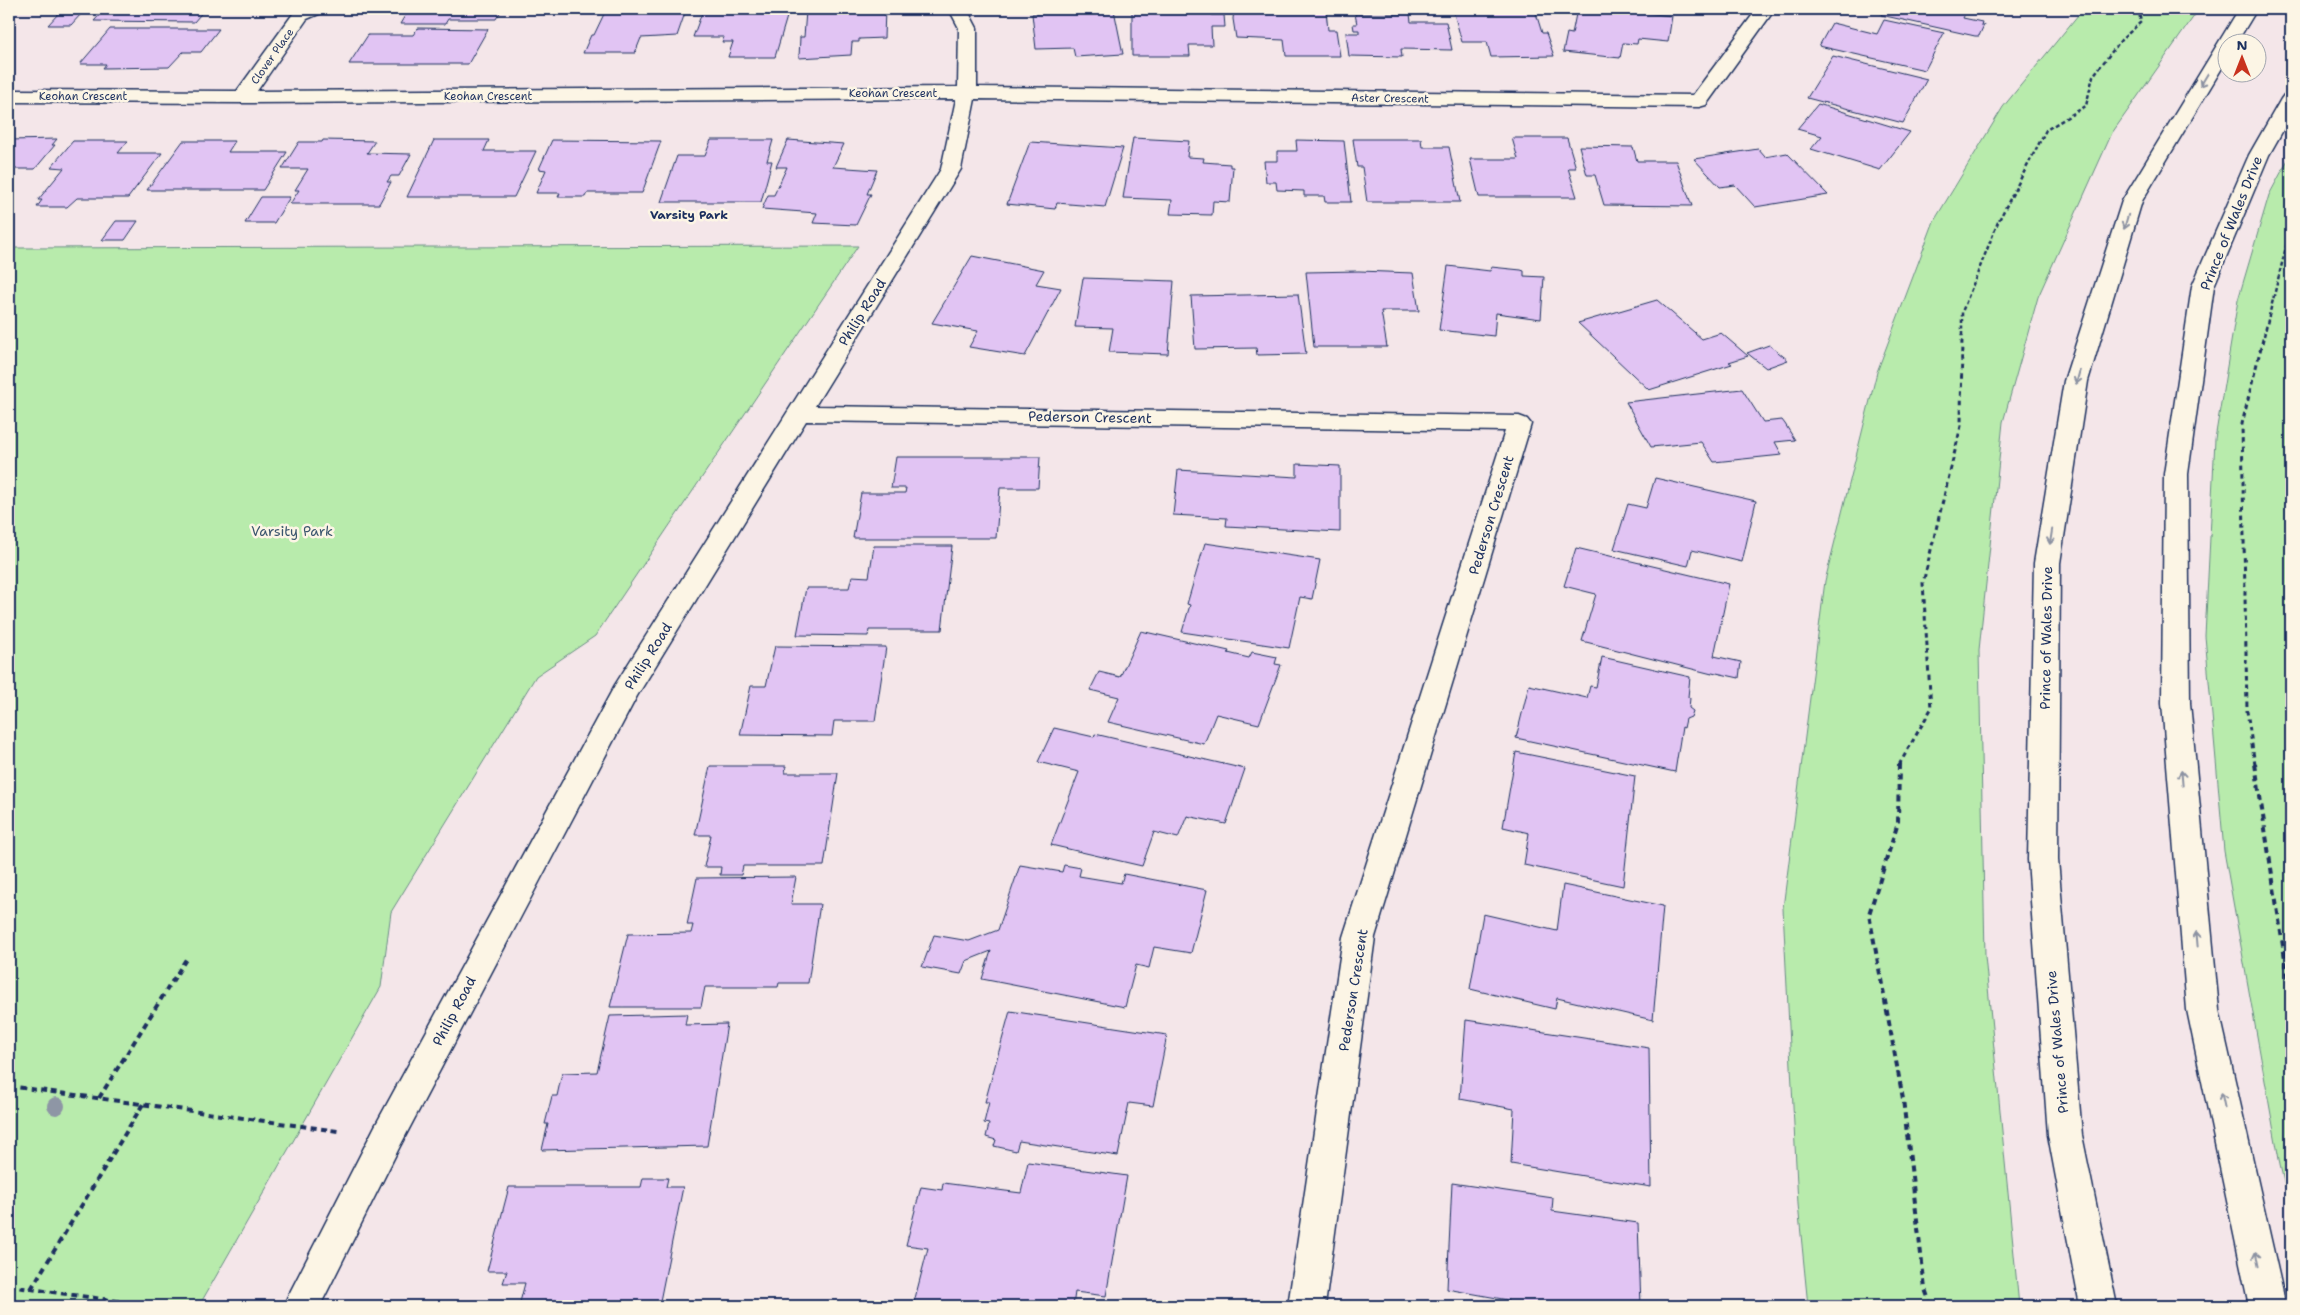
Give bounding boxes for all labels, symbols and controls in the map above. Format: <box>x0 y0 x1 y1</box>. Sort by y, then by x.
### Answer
street label: Clover Place <box>248 25 297 87</box>
north arrow <box>2218 32 2268 82</box>
text: N <box>2236 36 2248 54</box>
one-way arrow <box>2199 73 2209 87</box>
street label: Keohan Crescent <box>849 86 938 101</box>
street label: Keohan Crescent <box>39 89 128 104</box>
street label: Keohan Crescent <box>444 89 533 104</box>
street label: Aster Crescent <box>1351 90 1429 107</box>
street label: Prince of Wales Drive <box>2196 153 2266 293</box>
district label: Varsity Park <box>650 207 728 223</box>
one-way arrow <box>2120 213 2130 229</box>
street label: Philip Road <box>834 275 890 349</box>
one-way arrow <box>2072 368 2082 384</box>
street label: Pederson Crescent <box>1028 407 1152 427</box>
street label: Pederson Crescent <box>1464 453 1518 577</box>
park label: Varsity Park <box>251 522 333 540</box>
one-way arrow <box>2046 529 2056 545</box>
street label: Prince of Wales Drive <box>2036 566 2056 710</box>
street label: Philip Road <box>620 619 676 693</box>
one-way arrow <box>2178 770 2187 786</box>
street label: Pederson Crescent <box>1334 927 1372 1053</box>
one-way arrow <box>2192 932 2202 948</box>
street label: Prince of Wales Drive <box>2042 970 2072 1114</box>
street label: Philip Road <box>428 973 480 1049</box>
one-way arrow <box>2217 1092 2227 1108</box>
one-way arrow <box>2251 1251 2261 1267</box>

